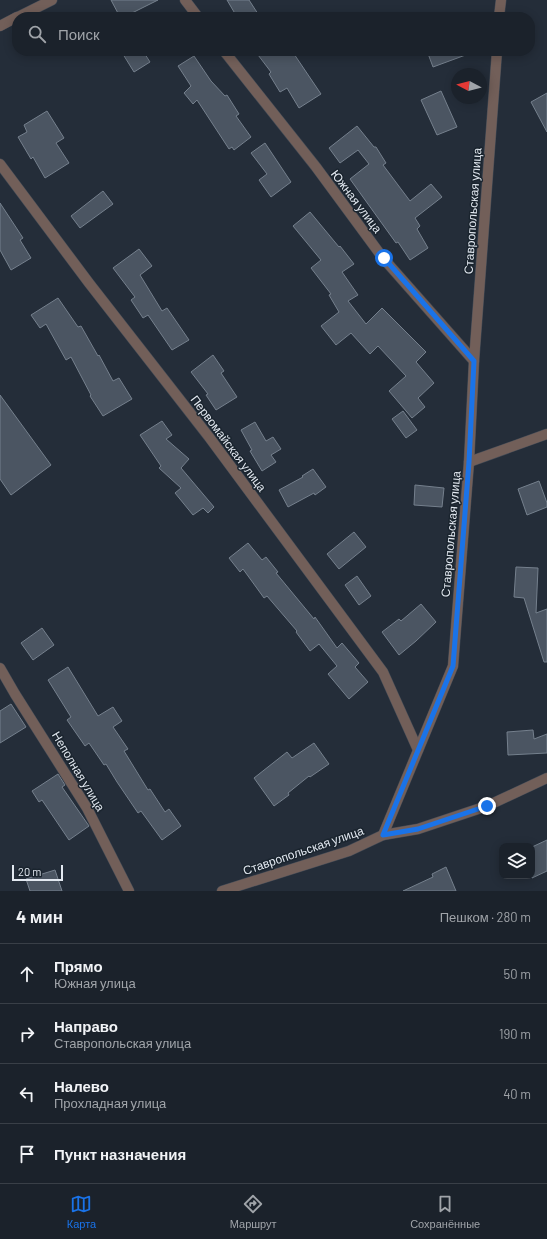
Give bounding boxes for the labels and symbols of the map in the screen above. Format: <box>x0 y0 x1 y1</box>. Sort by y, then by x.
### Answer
north arrow <box>451 68 487 104</box>
street label: Ставропольская улица <box>461 147 484 275</box>
street label: Южная улица <box>328 167 385 236</box>
route start <box>375 249 393 267</box>
street label: Первомайская улица <box>188 392 270 495</box>
street label: Ставропольская улица <box>438 470 464 598</box>
street label: Неполная улица <box>49 729 108 814</box>
route end <box>478 797 496 815</box>
street label: Ставропольская улица <box>241 823 366 878</box>
scale bar <box>12 863 63 882</box>

